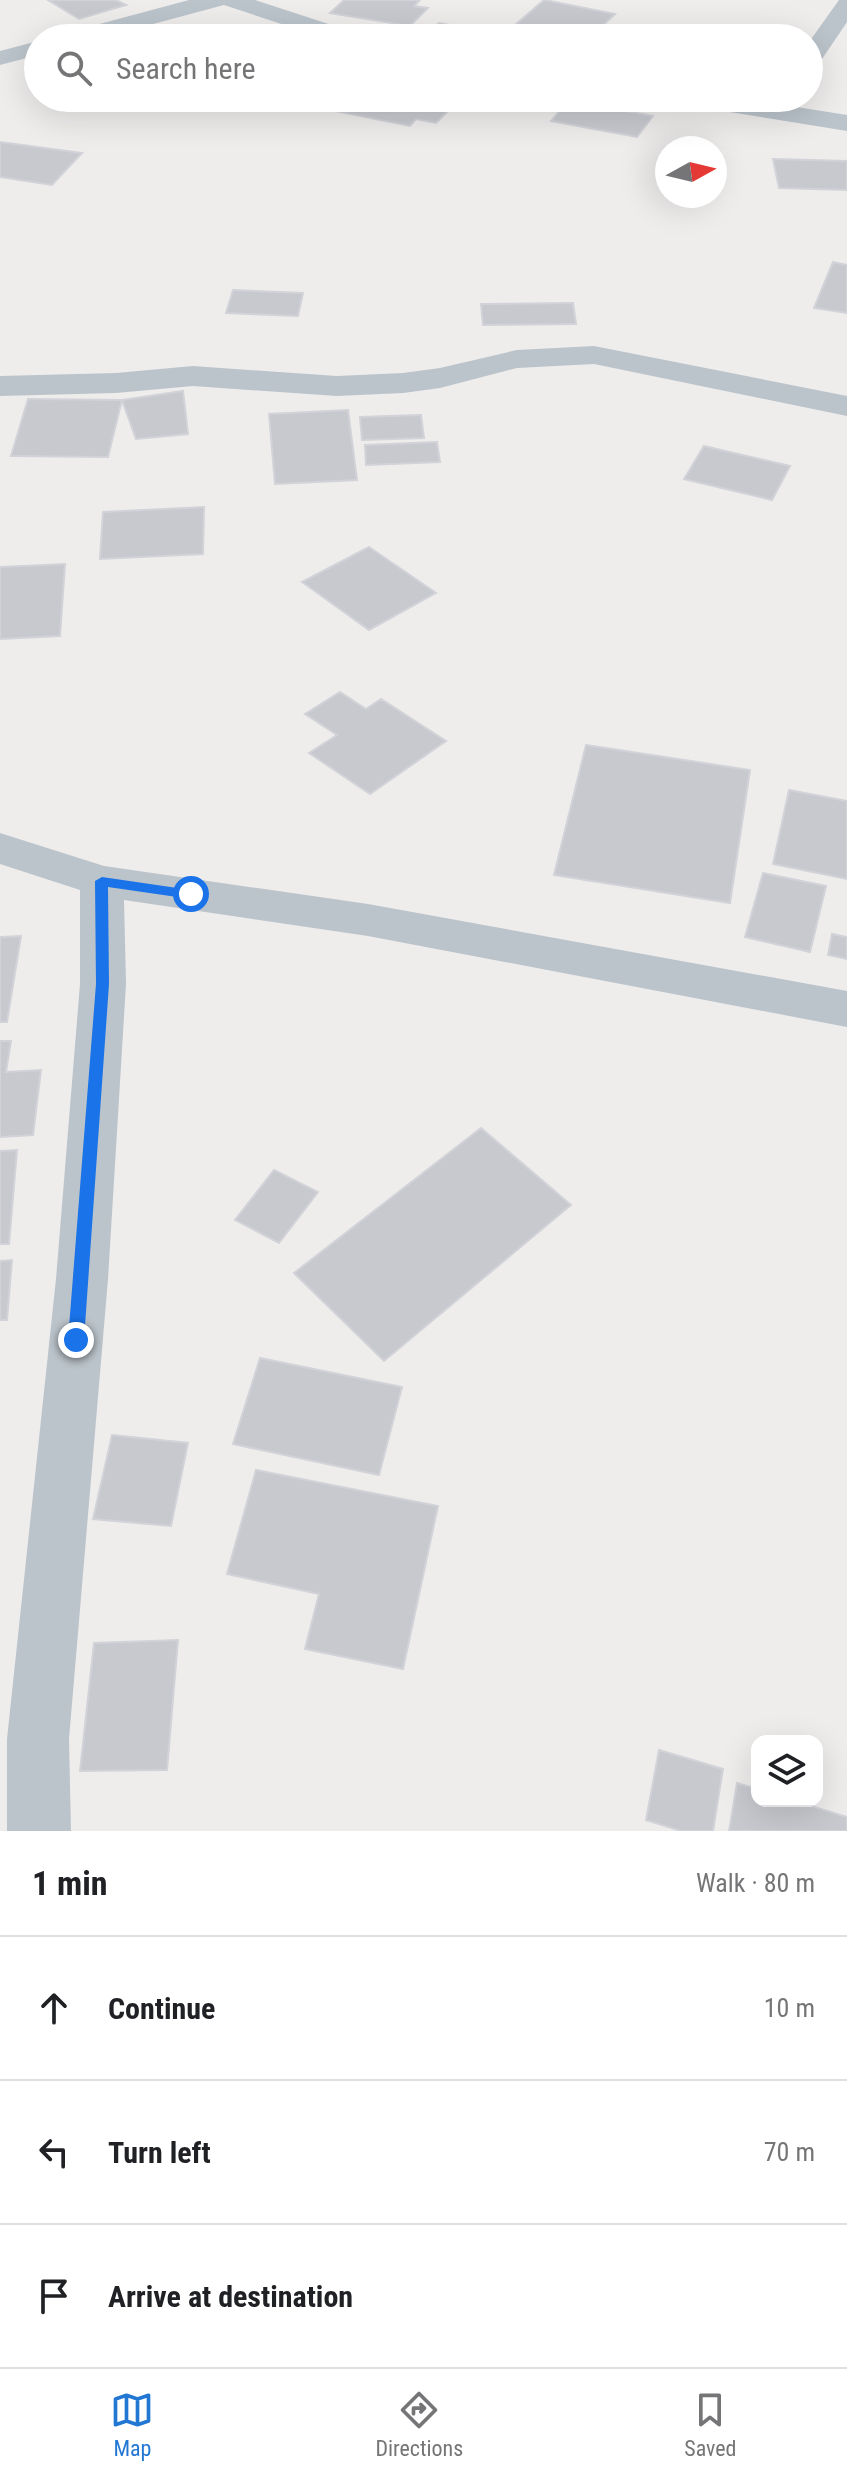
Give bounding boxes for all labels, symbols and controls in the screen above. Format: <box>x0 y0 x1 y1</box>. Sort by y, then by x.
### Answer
search box <box>24 24 823 112</box>
icon: search <box>52 46 96 90</box>
text: Search here <box>116 51 256 86</box>
north arrow <box>655 136 727 208</box>
route start <box>173 876 209 912</box>
route end <box>58 1322 94 1358</box>
map controls <box>751 1735 823 1807</box>
button: layers <box>751 1735 823 1807</box>
text: 1 min <box>32 1863 108 1903</box>
text: Walk · 80 m <box>696 1868 815 1898</box>
icon: ahead <box>32 1986 76 2030</box>
text: Continue <box>108 1991 215 2026</box>
text: 10 m <box>764 1993 815 2023</box>
icon: left <box>32 2130 76 2174</box>
text: Turn left <box>108 2135 211 2170</box>
text: 70 m <box>764 2137 815 2167</box>
icon: arrive <box>32 2274 76 2318</box>
text: Arrive at destination <box>108 2279 353 2314</box>
tab: Map <box>110 2388 154 2461</box>
tab: Directions <box>375 2388 463 2461</box>
tab: Saved <box>684 2388 737 2461</box>

